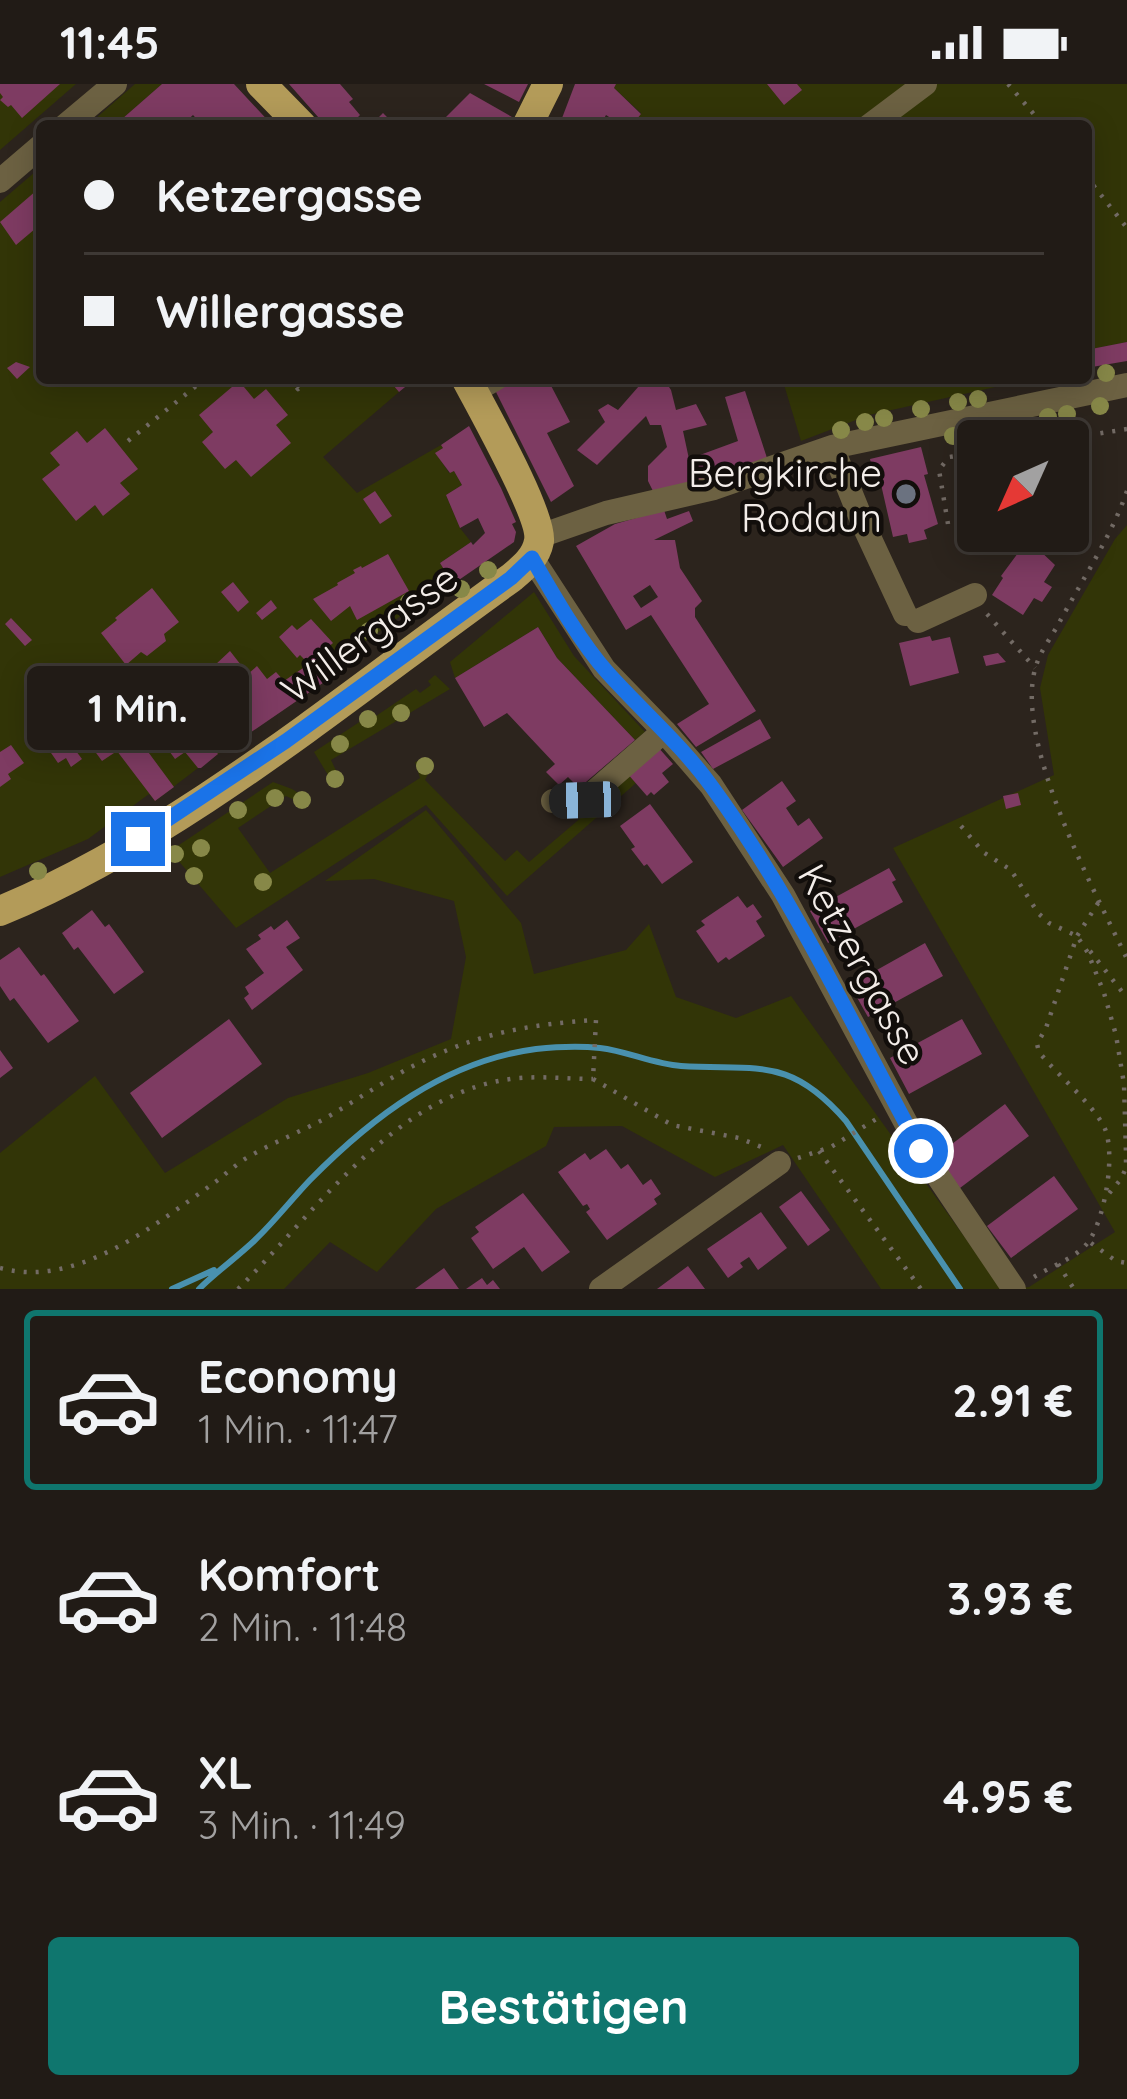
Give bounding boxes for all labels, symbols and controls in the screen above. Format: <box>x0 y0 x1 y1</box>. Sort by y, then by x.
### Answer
text: 11:45 <box>60 14 160 70</box>
text: Ketzergasse <box>156 167 423 223</box>
text: Willergasse <box>156 283 405 339</box>
north arrow <box>957 420 1089 552</box>
map controls <box>957 420 1089 552</box>
place label: Bergkirche Rodaun <box>688 448 882 542</box>
marker: Bergkirche Rodaun <box>893 481 919 507</box>
street label: Willergasse <box>271 553 467 713</box>
callout: 1 Min. <box>27 665 249 749</box>
text: 1 Min. <box>88 683 188 732</box>
car <box>548 781 622 819</box>
route end <box>111 812 165 866</box>
street label: Ketzergasse <box>788 855 938 1073</box>
route start <box>894 1124 948 1178</box>
icon: car <box>54 1346 162 1454</box>
text: Economy <box>198 1348 398 1404</box>
text: 2.91 € <box>952 1372 1073 1428</box>
text: 1 Min. · 11:47 <box>198 1404 398 1453</box>
icon: car <box>54 1544 162 1652</box>
text: Komfort <box>198 1546 380 1602</box>
text: 3.93 € <box>947 1570 1073 1626</box>
text: 2 Min. · 11:48 <box>198 1602 407 1651</box>
icon: car <box>54 1742 162 1850</box>
text: XL <box>198 1744 253 1800</box>
text: 4.95 € <box>943 1768 1073 1824</box>
text: 3 Min. · 11:49 <box>198 1800 406 1849</box>
button: Bestätigen <box>48 1937 1079 2075</box>

